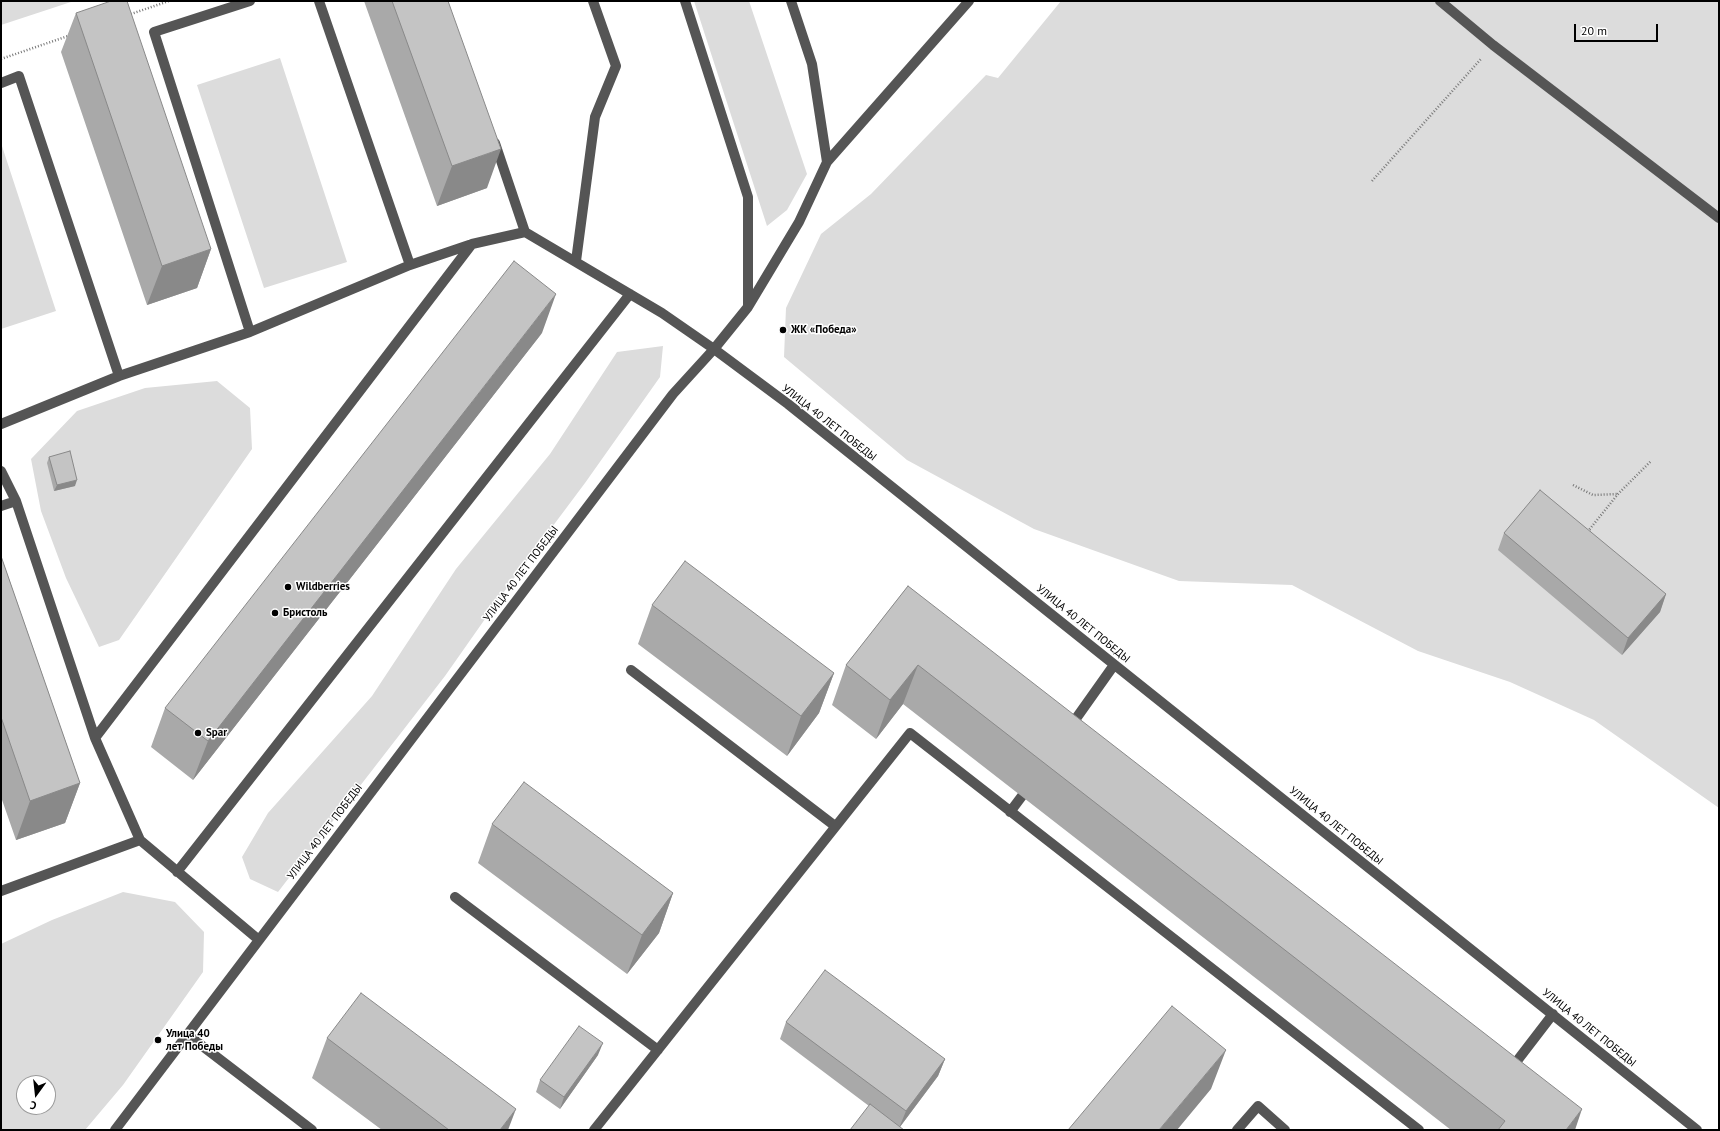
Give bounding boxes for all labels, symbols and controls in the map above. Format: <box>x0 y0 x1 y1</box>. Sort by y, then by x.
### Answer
scale bar <box>1576 16 1660 42</box>
text: 20 m <box>1581 23 1607 38</box>
place label: ЖК «Победа» <box>791 323 857 337</box>
marker: ЖК «Победа» <box>778 325 788 335</box>
street label: УЛИЦА 40 ЛЕТ ПОБЕДЫ <box>779 382 879 464</box>
street label: УЛИЦА 40 ЛЕТ ПОБЕДЫ <box>481 524 561 624</box>
place label: Wildberries <box>296 580 350 594</box>
marker: Wildberries <box>283 582 293 592</box>
street label: УЛИЦА 40 ЛЕТ ПОБЕДЫ <box>1034 582 1132 666</box>
place label: Бристоль <box>283 606 327 620</box>
marker: Бристоль <box>270 608 280 618</box>
place label: Spar <box>206 726 227 740</box>
marker: Spar <box>193 728 203 738</box>
street label: УЛИЦА 40 ЛЕТ ПОБЕДЫ <box>285 782 365 882</box>
street label: УЛИЦА 40 ЛЕТ ПОБЕДЫ <box>1287 784 1385 868</box>
street label: УЛИЦА 40 ЛЕТ ПОБЕДЫ <box>1540 986 1638 1070</box>
place label: Улица 40 лет Победы <box>166 1027 223 1053</box>
marker: Улица 40 лет Победы <box>153 1035 163 1045</box>
north arrow <box>16 1075 56 1115</box>
text: С <box>28 1098 38 1113</box>

